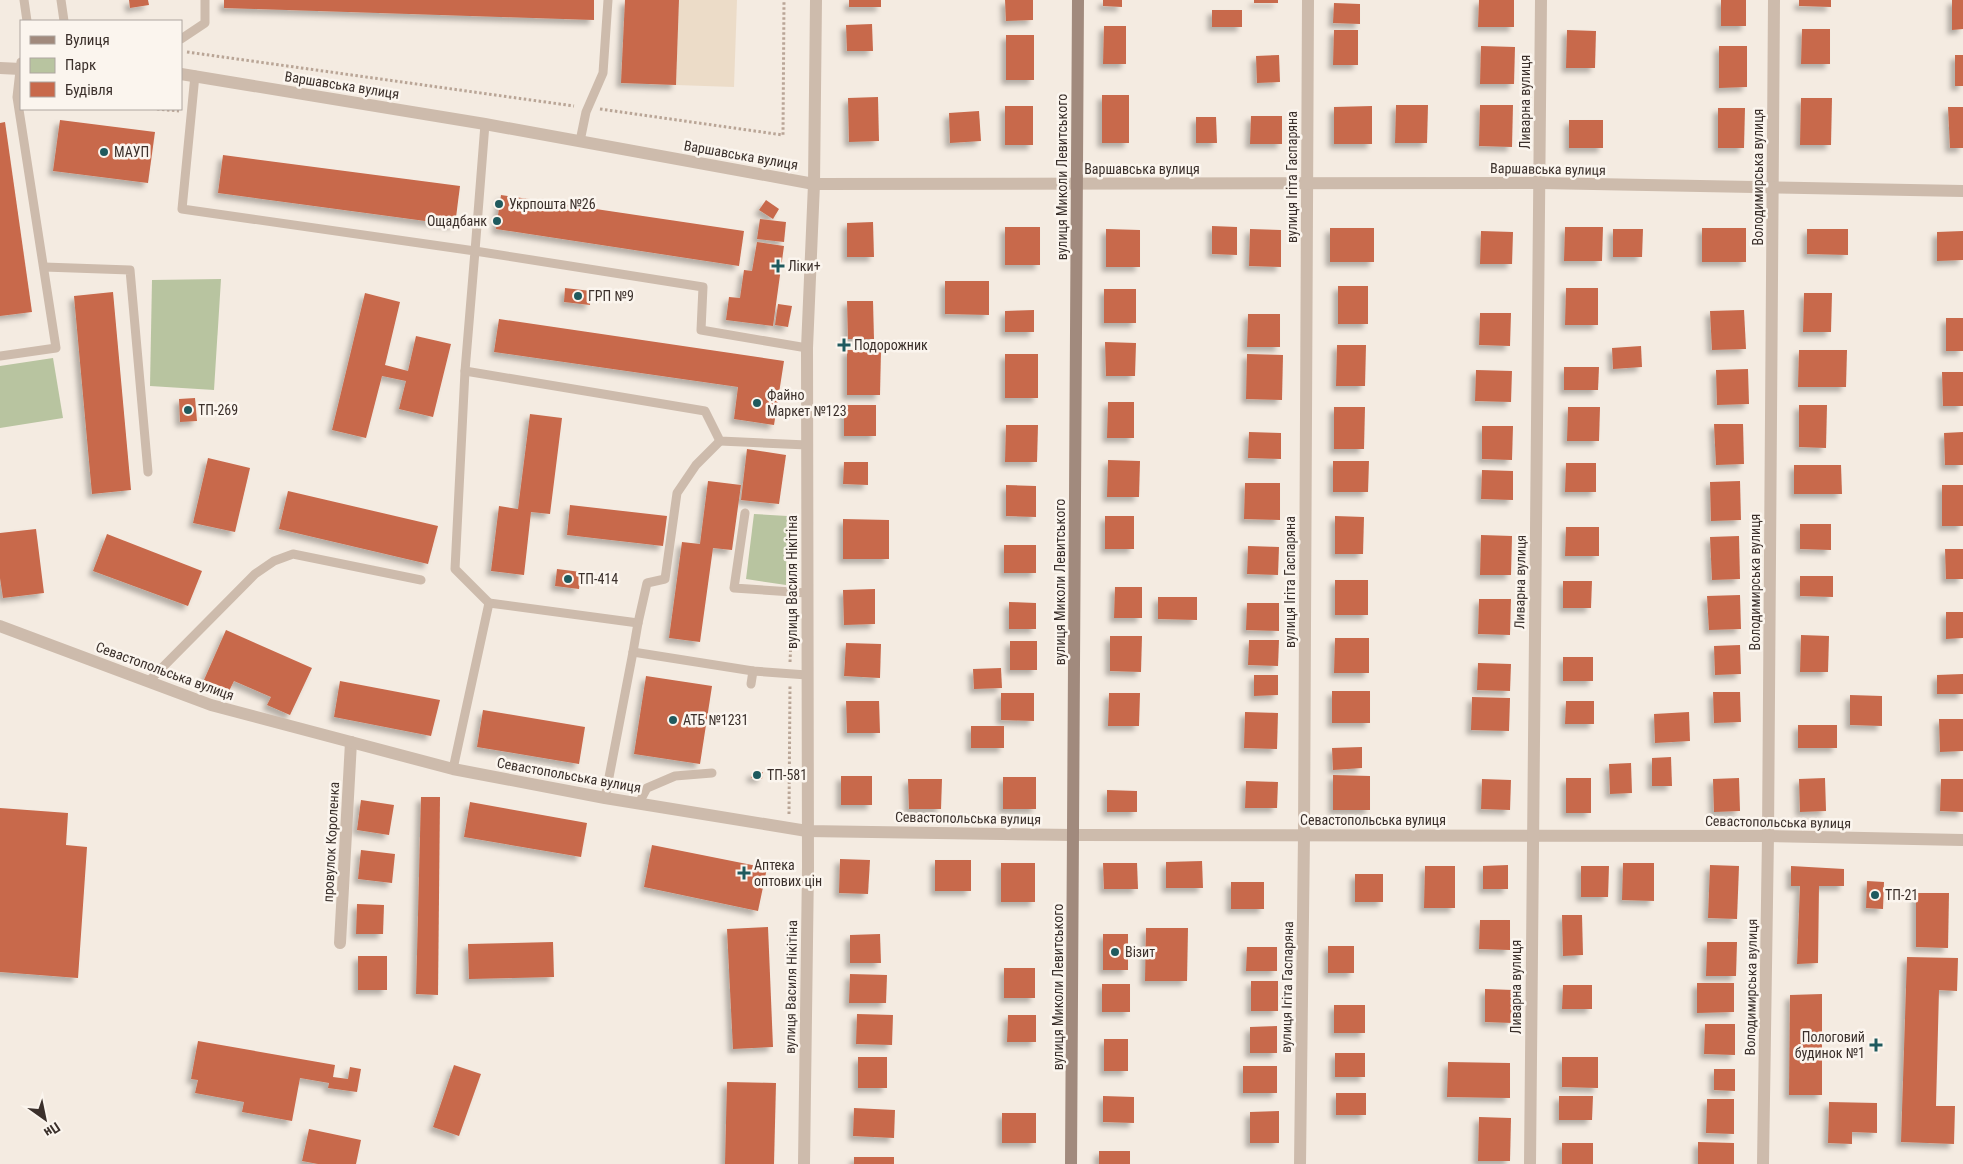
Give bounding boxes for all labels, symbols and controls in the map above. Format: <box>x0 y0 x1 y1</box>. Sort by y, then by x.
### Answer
legend <box>20 20 182 110</box>
text: Вулиця <box>65 31 110 49</box>
street label: Ливарна вулиця <box>1517 55 1533 149</box>
text: Парк <box>65 56 96 74</box>
street label: Варшавська вулиця <box>284 68 400 102</box>
text: Будівля <box>65 81 113 99</box>
street label: вулиця Миколи Левитського <box>1054 94 1070 260</box>
street label: Володимирська вулиця <box>1750 109 1766 245</box>
street label: вулиця Ігіта Гаспаряна <box>1284 111 1300 243</box>
street label: Варшавська вулиця <box>683 137 799 173</box>
place label: МАУП <box>114 144 149 160</box>
marker: МАУП <box>98 146 110 158</box>
street label: Варшавська вулиця <box>1490 160 1606 178</box>
street label: Варшавська вулиця <box>1084 161 1200 177</box>
place label: Укрпошта №26 <box>509 196 596 212</box>
marker: Укрпошта №26 <box>493 198 505 210</box>
place label: Ощадбанк <box>427 213 487 229</box>
marker: Ощадбанк <box>491 215 503 227</box>
place label: Ліки+ <box>788 258 821 274</box>
marker: Ліки+ <box>772 260 784 272</box>
place label: ГРП №9 <box>588 288 634 304</box>
marker: ГРП №9 <box>572 290 584 302</box>
place label: Подорожник <box>854 337 928 353</box>
marker: Подорожник <box>838 339 850 351</box>
place label: Файно Маркет №123 <box>767 387 847 419</box>
marker: Файно Маркет №123 <box>751 397 763 409</box>
place label: ТП-269 <box>198 402 238 418</box>
marker: ТП-269 <box>182 404 194 416</box>
street label: вулиця Миколи Левитського <box>1052 499 1068 665</box>
street label: Володимирська вулиця <box>1747 514 1763 650</box>
street label: вулиця Василя Нікітіна <box>784 515 800 649</box>
street label: вулиця Ігіта Гаспаряна <box>1282 516 1298 648</box>
street label: Ливарна вулиця <box>1511 535 1529 629</box>
place label: ТП-414 <box>578 571 618 587</box>
marker: ТП-414 <box>562 573 574 585</box>
street label: Севастопольська вулиця <box>94 638 236 704</box>
place label: АТБ №1231 <box>683 712 748 728</box>
marker: АТБ №1231 <box>667 714 679 726</box>
street label: Севастопольська вулиця <box>496 754 642 796</box>
place label: ТП-581 <box>767 767 807 783</box>
marker: ТП-581 <box>751 769 763 781</box>
street label: провулок Короленка <box>320 781 342 903</box>
street label: Севастопольська вулиця <box>895 809 1041 827</box>
street label: Севастопольська вулиця <box>1300 812 1446 828</box>
street label: Севастопольська вулиця <box>1705 813 1851 831</box>
place label: Аптека оптових цін <box>754 857 822 889</box>
marker: Аптека оптових цін <box>738 867 750 879</box>
place label: ТП-21 <box>1885 887 1918 903</box>
marker: ТП-21 <box>1869 889 1881 901</box>
street label: вулиця Миколи Левитського <box>1050 904 1066 1070</box>
street label: Володимирська вулиця <box>1742 918 1760 1056</box>
street label: вулиця Василя Нікітіна <box>782 920 800 1054</box>
street label: вулиця Ігіта Гаспаряна <box>1278 921 1296 1053</box>
street label: Ливарна вулиця <box>1508 940 1524 1034</box>
place label: Візит <box>1125 944 1155 960</box>
marker: Візит <box>1109 946 1121 958</box>
place label: Пологовий будинок №1 <box>1795 1029 1865 1061</box>
marker: Пологовий будинок №1 <box>1869 1038 1883 1052</box>
north arrow <box>20 1094 70 1144</box>
text: Пн <box>41 1119 63 1141</box>

